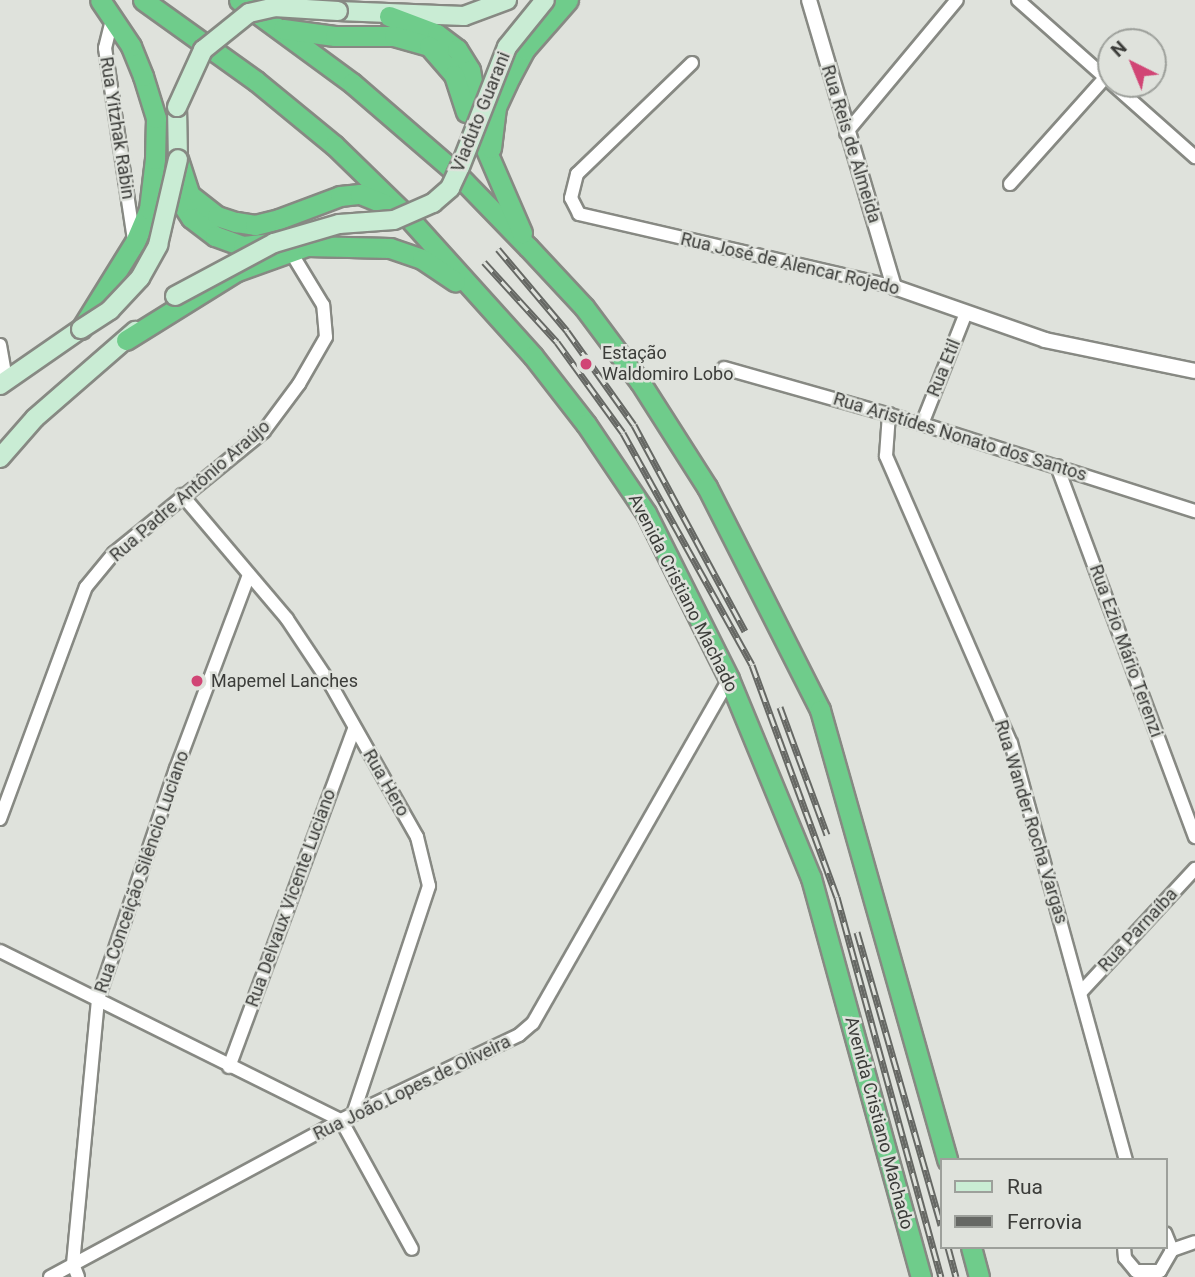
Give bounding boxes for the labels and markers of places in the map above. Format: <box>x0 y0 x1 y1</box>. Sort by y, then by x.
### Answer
place label: Estação Waldomiro Lobo <box>602 343 733 386</box>
marker: Estação Waldomiro Lobo <box>576 354 596 374</box>
place label: Mapemel Lanches <box>211 670 358 692</box>
marker: Mapemel Lanches <box>189 673 205 689</box>

